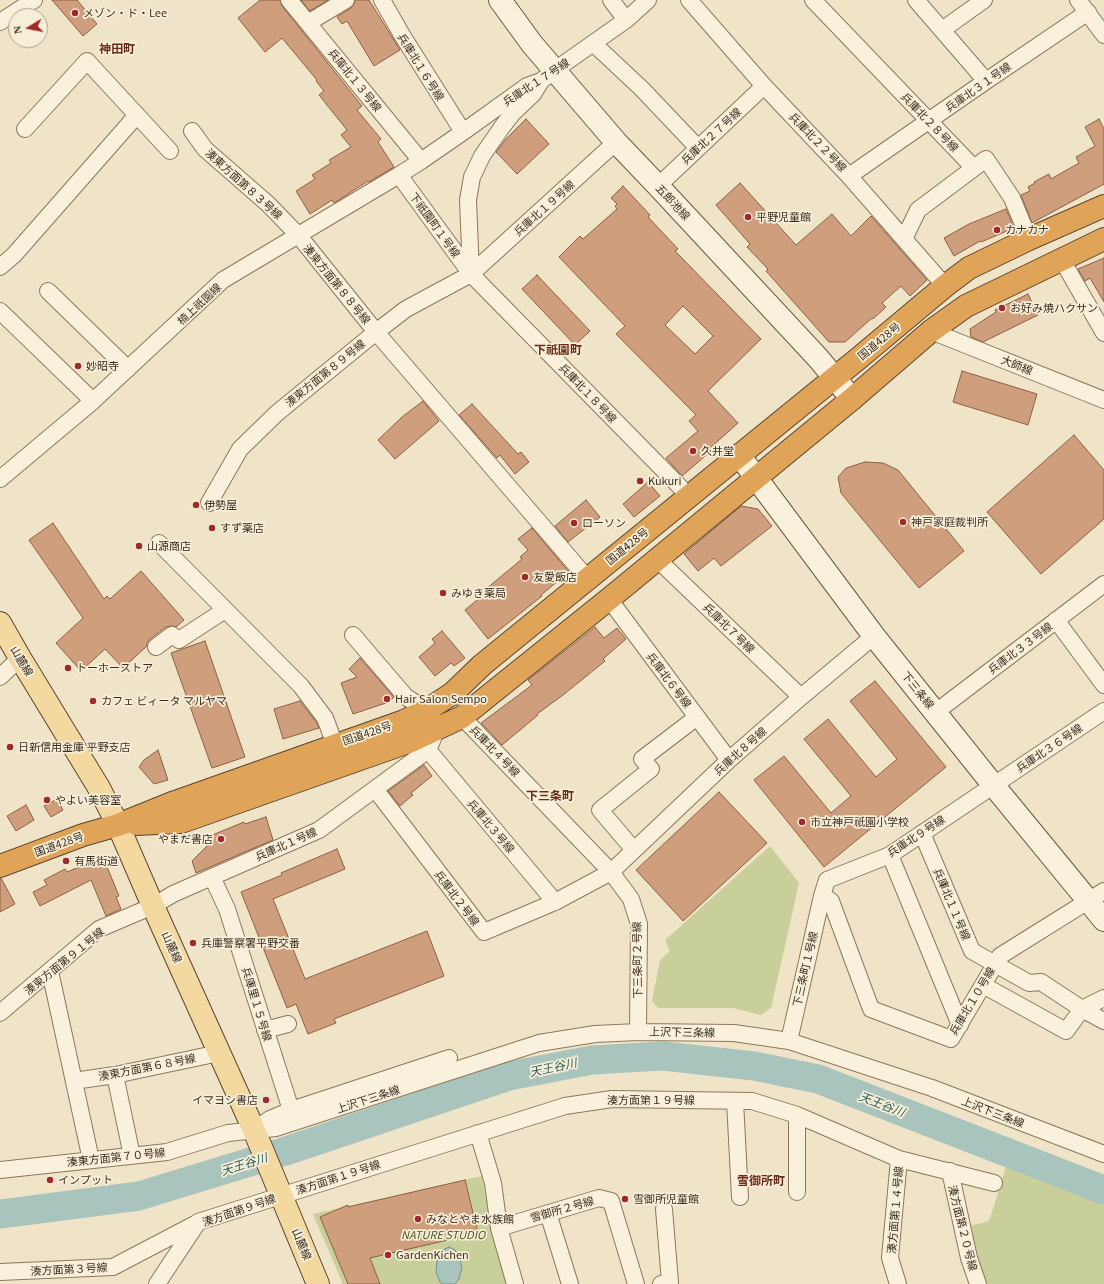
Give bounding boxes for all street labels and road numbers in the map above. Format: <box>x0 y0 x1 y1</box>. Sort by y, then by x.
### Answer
street label: 兵庫北１６号線 <box>395 31 447 103</box>
street label: 兵庫北１３号線 <box>326 46 384 114</box>
street label: 兵庫北１７号線 <box>500 55 572 109</box>
street label: 兵庫北３１号線 <box>943 60 1013 114</box>
street label: 兵庫北２８号線 <box>899 90 961 154</box>
street label: 兵庫北２７号線 <box>678 105 744 167</box>
street label: 兵庫北２２号線 <box>787 110 849 174</box>
street label: 湊東方面第８３号線 <box>203 146 285 222</box>
street label: 兵庫北１９号線 <box>511 177 577 239</box>
street label: 五郎池線 <box>653 181 693 223</box>
street label: 下祇園町１号線 <box>407 190 463 260</box>
street label: 湊東方面第８８号線 <box>301 241 373 327</box>
street label: 楠上祇園線 <box>174 280 224 328</box>
street label: 国道428号 <box>855 319 903 363</box>
street label: 湊東方面第８９号線 <box>282 337 368 409</box>
street label: 大師線 <box>999 353 1035 377</box>
street label: 兵庫北１８号線 <box>557 361 619 425</box>
street label: 国道428号 <box>603 525 651 567</box>
street label: 兵庫北７号線 <box>701 600 757 656</box>
street label: 兵庫北３３号線 <box>985 620 1055 676</box>
street label: 山麓線 <box>8 643 36 679</box>
street label: 兵庫北６号線 <box>644 650 694 710</box>
street label: 下三条線 <box>899 669 937 711</box>
street label: 国道428号 <box>341 718 393 748</box>
street label: 兵庫北３６号線 <box>1013 721 1085 775</box>
street label: 兵庫北４号線 <box>467 723 523 779</box>
street label: 兵庫北８号線 <box>711 724 769 778</box>
street label: 兵庫北３号線 <box>465 796 517 856</box>
street label: 兵庫北９号線 <box>885 812 947 860</box>
street label: 兵庫北１号線 <box>253 825 319 863</box>
street label: 国道428号 <box>33 829 85 859</box>
street label: 兵庫北１１号線 <box>931 866 973 942</box>
street label: 兵庫北２号線 <box>432 868 482 928</box>
street label: 下三条町２号線 <box>630 921 644 999</box>
street label: 湊東方面第９１号線 <box>21 925 107 997</box>
street label: 山麓線 <box>159 929 185 965</box>
street label: 下三条町１号線 <box>790 930 820 1008</box>
street label: 兵庫里１５号線 <box>239 965 275 1043</box>
street label: 兵庫北１０号線 <box>947 965 997 1037</box>
street label: 上沢下三条線 <box>649 1025 715 1039</box>
street label: 湊東方面第６８号線 <box>97 1051 197 1083</box>
street label: 上沢下三条線 <box>335 1083 401 1115</box>
street label: 湊方面第１９号線 <box>607 1093 695 1107</box>
street label: 上沢下三条線 <box>960 1094 1026 1130</box>
street label: 湊東方面第７０号線 <box>66 1145 166 1169</box>
street label: 湊方面第１９号線 <box>294 1157 382 1197</box>
street label: 湊方面第１４号線 <box>885 1166 905 1254</box>
street label: 湊方面第２０号線 <box>946 1184 980 1272</box>
street label: 湊方面第９号線 <box>200 1191 278 1229</box>
street label: 雪御所２号線 <box>528 1194 596 1224</box>
street label: 山麓線 <box>289 1226 315 1262</box>
street label: 湊方面第３号線 <box>30 1260 108 1278</box>

